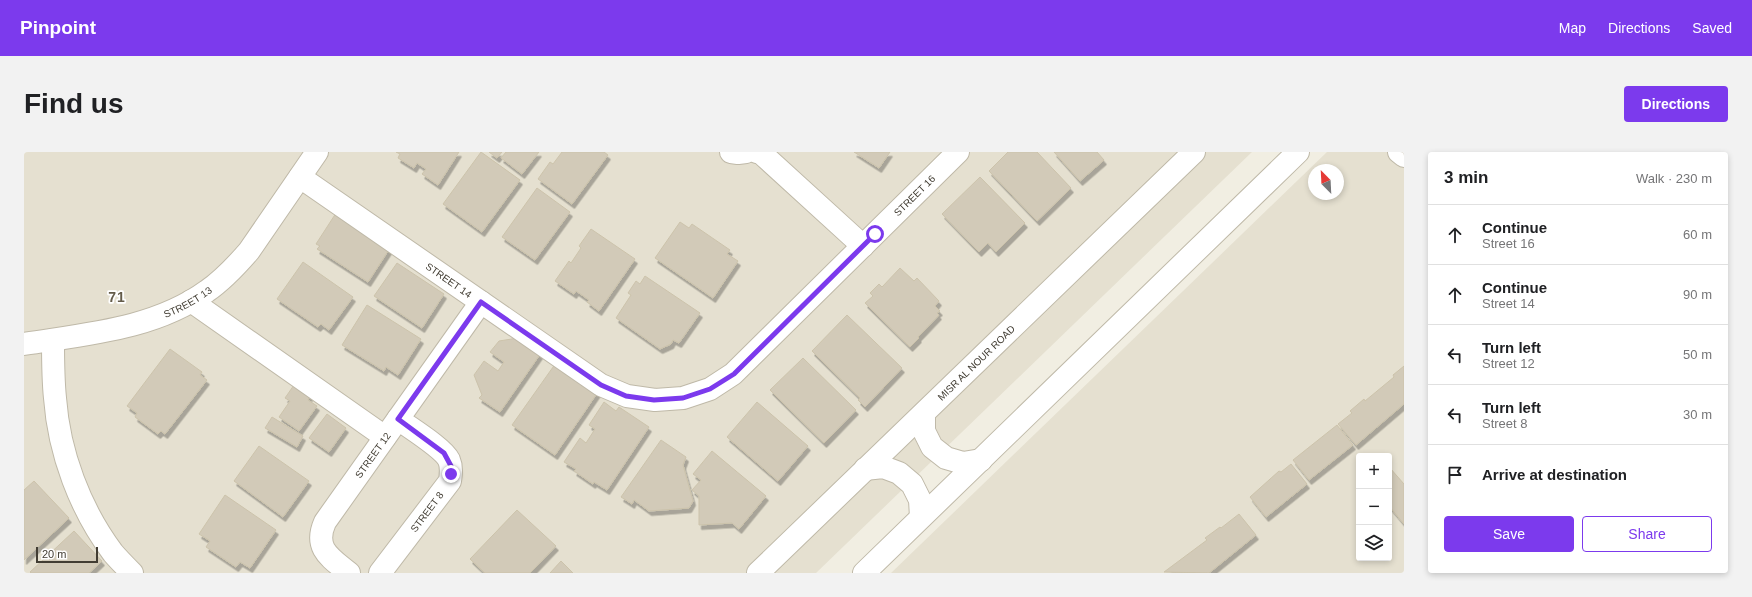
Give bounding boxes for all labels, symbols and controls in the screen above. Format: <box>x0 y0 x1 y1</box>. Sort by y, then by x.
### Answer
text: Pinpoint <box>20 17 96 38</box>
text: Map <box>1559 20 1586 36</box>
text: Directions <box>1608 20 1670 36</box>
text: Saved <box>1692 20 1732 36</box>
button: Directions <box>1624 86 1728 122</box>
text: Find us <box>24 88 124 119</box>
north arrow <box>1308 164 1344 200</box>
text: 3 min <box>1444 168 1488 187</box>
text: Walk · 230 m <box>1636 171 1712 186</box>
street label: STREET 16 <box>891 172 937 218</box>
text: Continue <box>1482 219 1547 236</box>
icon: ahead <box>1444 224 1466 246</box>
route start <box>866 225 884 243</box>
text: 60 m <box>1683 227 1712 242</box>
text: Street 16 <box>1482 236 1535 251</box>
street label: STREET 14 <box>424 260 474 300</box>
text: Continue <box>1482 279 1547 296</box>
street label: STREET 13 <box>162 284 214 319</box>
icon: ahead <box>1444 284 1466 306</box>
text: 90 m <box>1683 287 1712 302</box>
district label: 71 <box>108 289 126 305</box>
text: Street 14 <box>1482 296 1535 311</box>
street label: MISR AL NOUR ROAD <box>935 323 1017 402</box>
text: Turn left <box>1482 339 1541 356</box>
icon: left <box>1444 344 1466 366</box>
text: 50 m <box>1683 347 1712 362</box>
text: Street 12 <box>1482 356 1535 371</box>
text: Turn left <box>1482 399 1541 416</box>
icon: left <box>1444 404 1466 426</box>
text: 30 m <box>1683 407 1712 422</box>
text: Street 8 <box>1482 416 1528 431</box>
street label: STREET 12 <box>353 430 393 480</box>
map controls <box>1356 453 1392 561</box>
button: + <box>1356 453 1392 489</box>
icon: arrive <box>1444 464 1466 486</box>
route end <box>442 465 460 483</box>
text: Arrive at destination <box>1482 466 1627 483</box>
street label: STREET 8 <box>408 489 446 534</box>
button: − <box>1356 489 1392 525</box>
button: Save <box>1444 516 1574 552</box>
button: Share <box>1582 516 1712 552</box>
button: layers <box>1356 525 1392 561</box>
scale bar <box>36 545 98 564</box>
text: 20 m <box>42 548 66 560</box>

